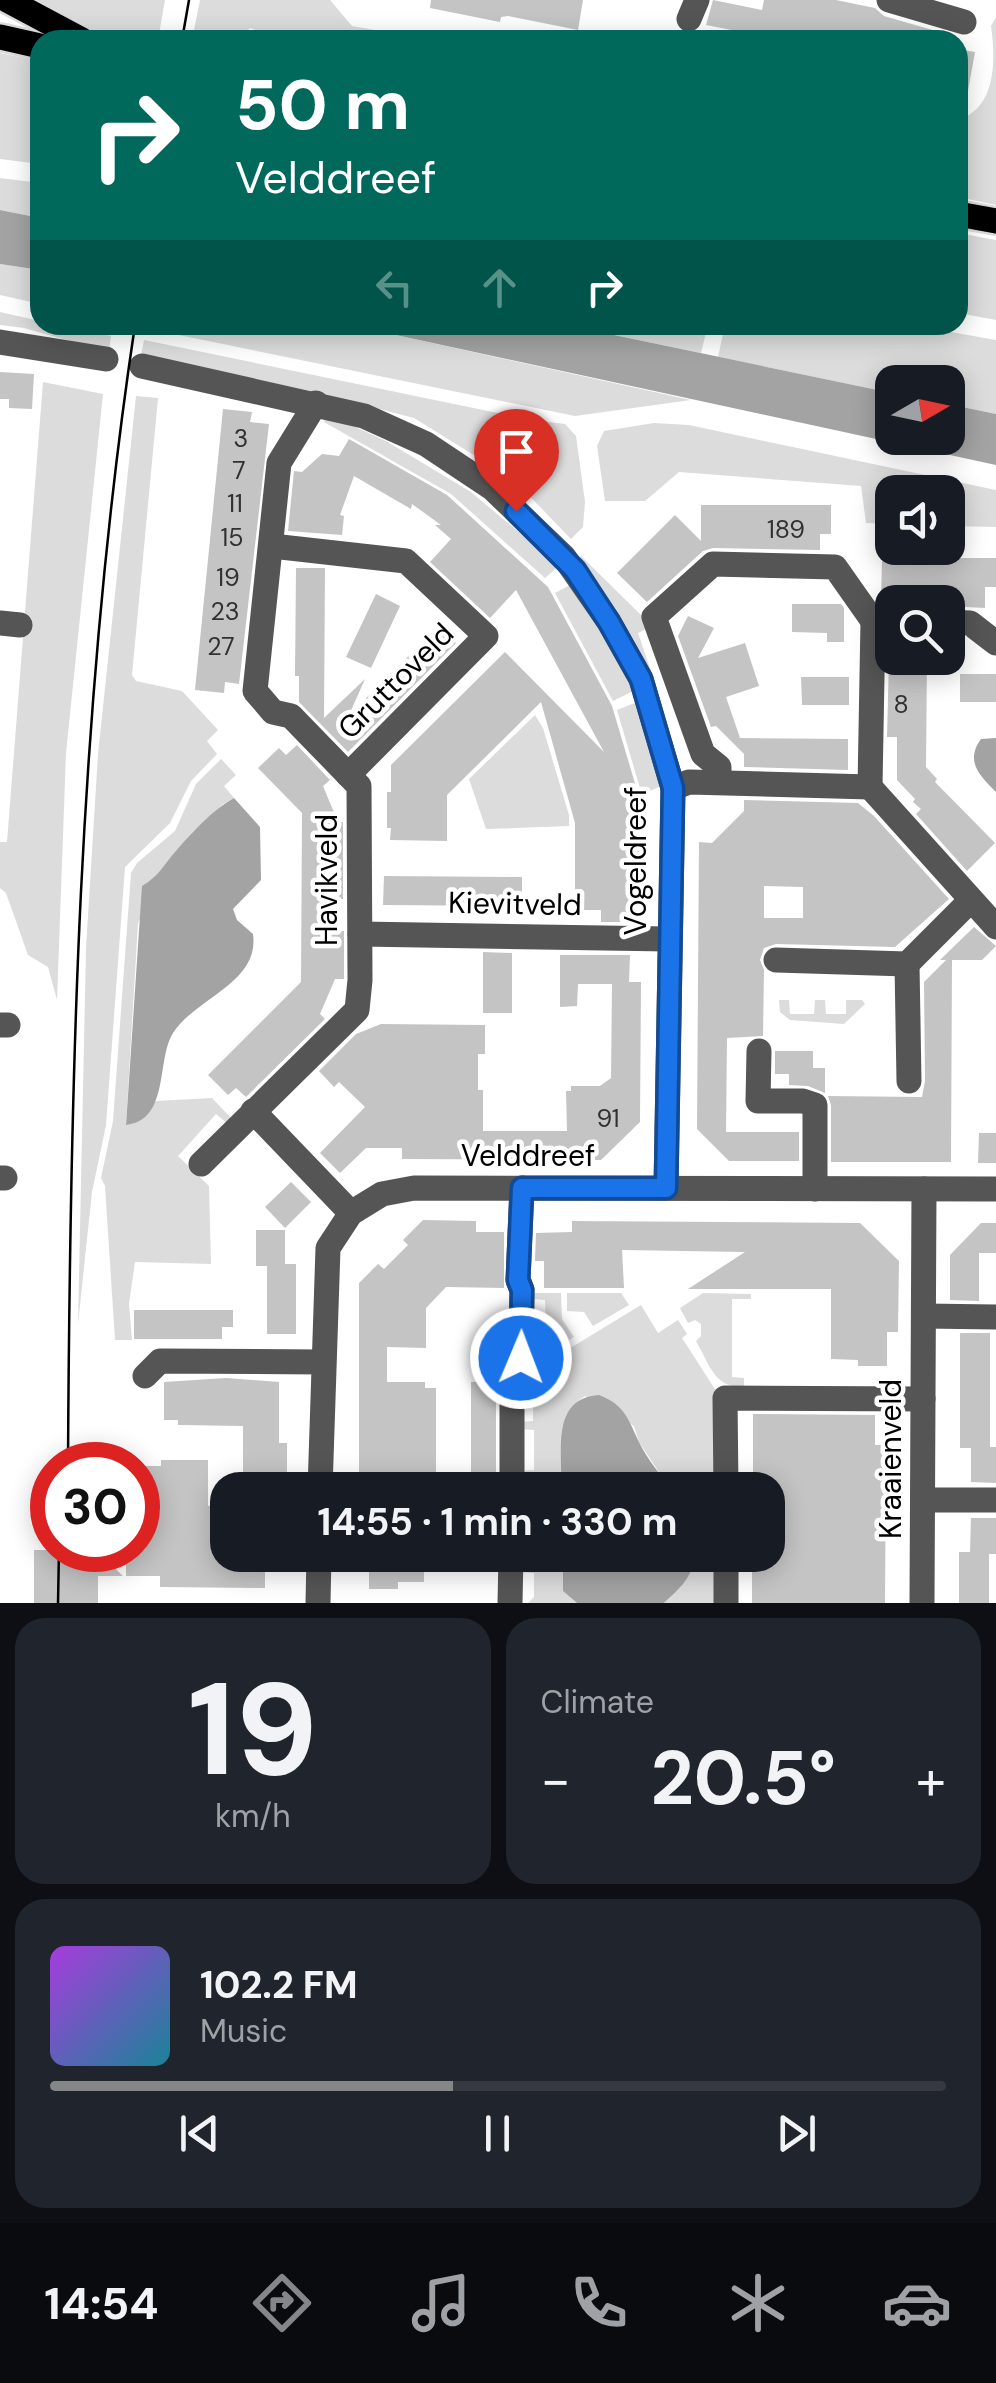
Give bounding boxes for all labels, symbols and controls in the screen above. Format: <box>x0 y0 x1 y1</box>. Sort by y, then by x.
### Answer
text: 50 m <box>235 60 410 151</box>
icon: right <box>70 70 200 200</box>
text: Velddreef <box>235 148 436 207</box>
icon: left <box>367 260 422 315</box>
icon: ahead <box>472 260 527 315</box>
icon: right <box>577 260 632 315</box>
north arrow <box>875 365 965 455</box>
map controls <box>875 365 965 675</box>
pin <box>474 409 559 512</box>
house number: 3 <box>234 422 248 455</box>
icon: arrive <box>489 424 544 479</box>
house number: 7 <box>232 454 246 487</box>
button: sound <box>875 475 965 565</box>
house number: 11 <box>227 487 243 520</box>
house number: 189 <box>767 513 805 546</box>
house number: 15 <box>220 521 244 554</box>
house number: 19 <box>216 561 240 594</box>
button: search <box>875 585 965 675</box>
house number: 23 <box>210 595 240 628</box>
street label: Gruttoveld <box>329 614 462 747</box>
house number: 27 <box>207 630 235 663</box>
house number: 8 <box>893 688 909 721</box>
street label: Vogeldreef <box>616 787 655 935</box>
street label: Havikveld <box>307 814 346 946</box>
street label: Kievitveld <box>448 883 582 924</box>
house number: 91 <box>596 1102 620 1135</box>
street label: Velddreef <box>461 1136 595 1175</box>
position arrow <box>469 1306 573 1410</box>
street label: Kraaienveld <box>871 1379 910 1539</box>
speed limit sign: 30 <box>30 1442 160 1572</box>
text: 14:55 · 1 min · 330 m <box>318 1497 677 1547</box>
text: 19 <box>188 1645 318 1814</box>
text: Climate <box>541 1681 654 1723</box>
text: 20.5° <box>650 1730 836 1827</box>
text: − <box>541 1744 571 1816</box>
text: + <box>916 1744 946 1816</box>
text: km/h <box>215 1795 291 1837</box>
text: 102.2 FM <box>200 1960 358 2010</box>
text: Music <box>200 2010 287 2052</box>
icon: previous <box>172 2106 227 2161</box>
icon: pause <box>470 2106 525 2161</box>
icon: next <box>769 2106 824 2161</box>
icon: directions <box>247 2268 317 2338</box>
icon: music <box>406 2268 476 2338</box>
icon: phone <box>564 2268 634 2338</box>
icon: climate <box>723 2268 793 2338</box>
icon: car <box>882 2268 952 2338</box>
text: 14:54 <box>44 2274 159 2333</box>

